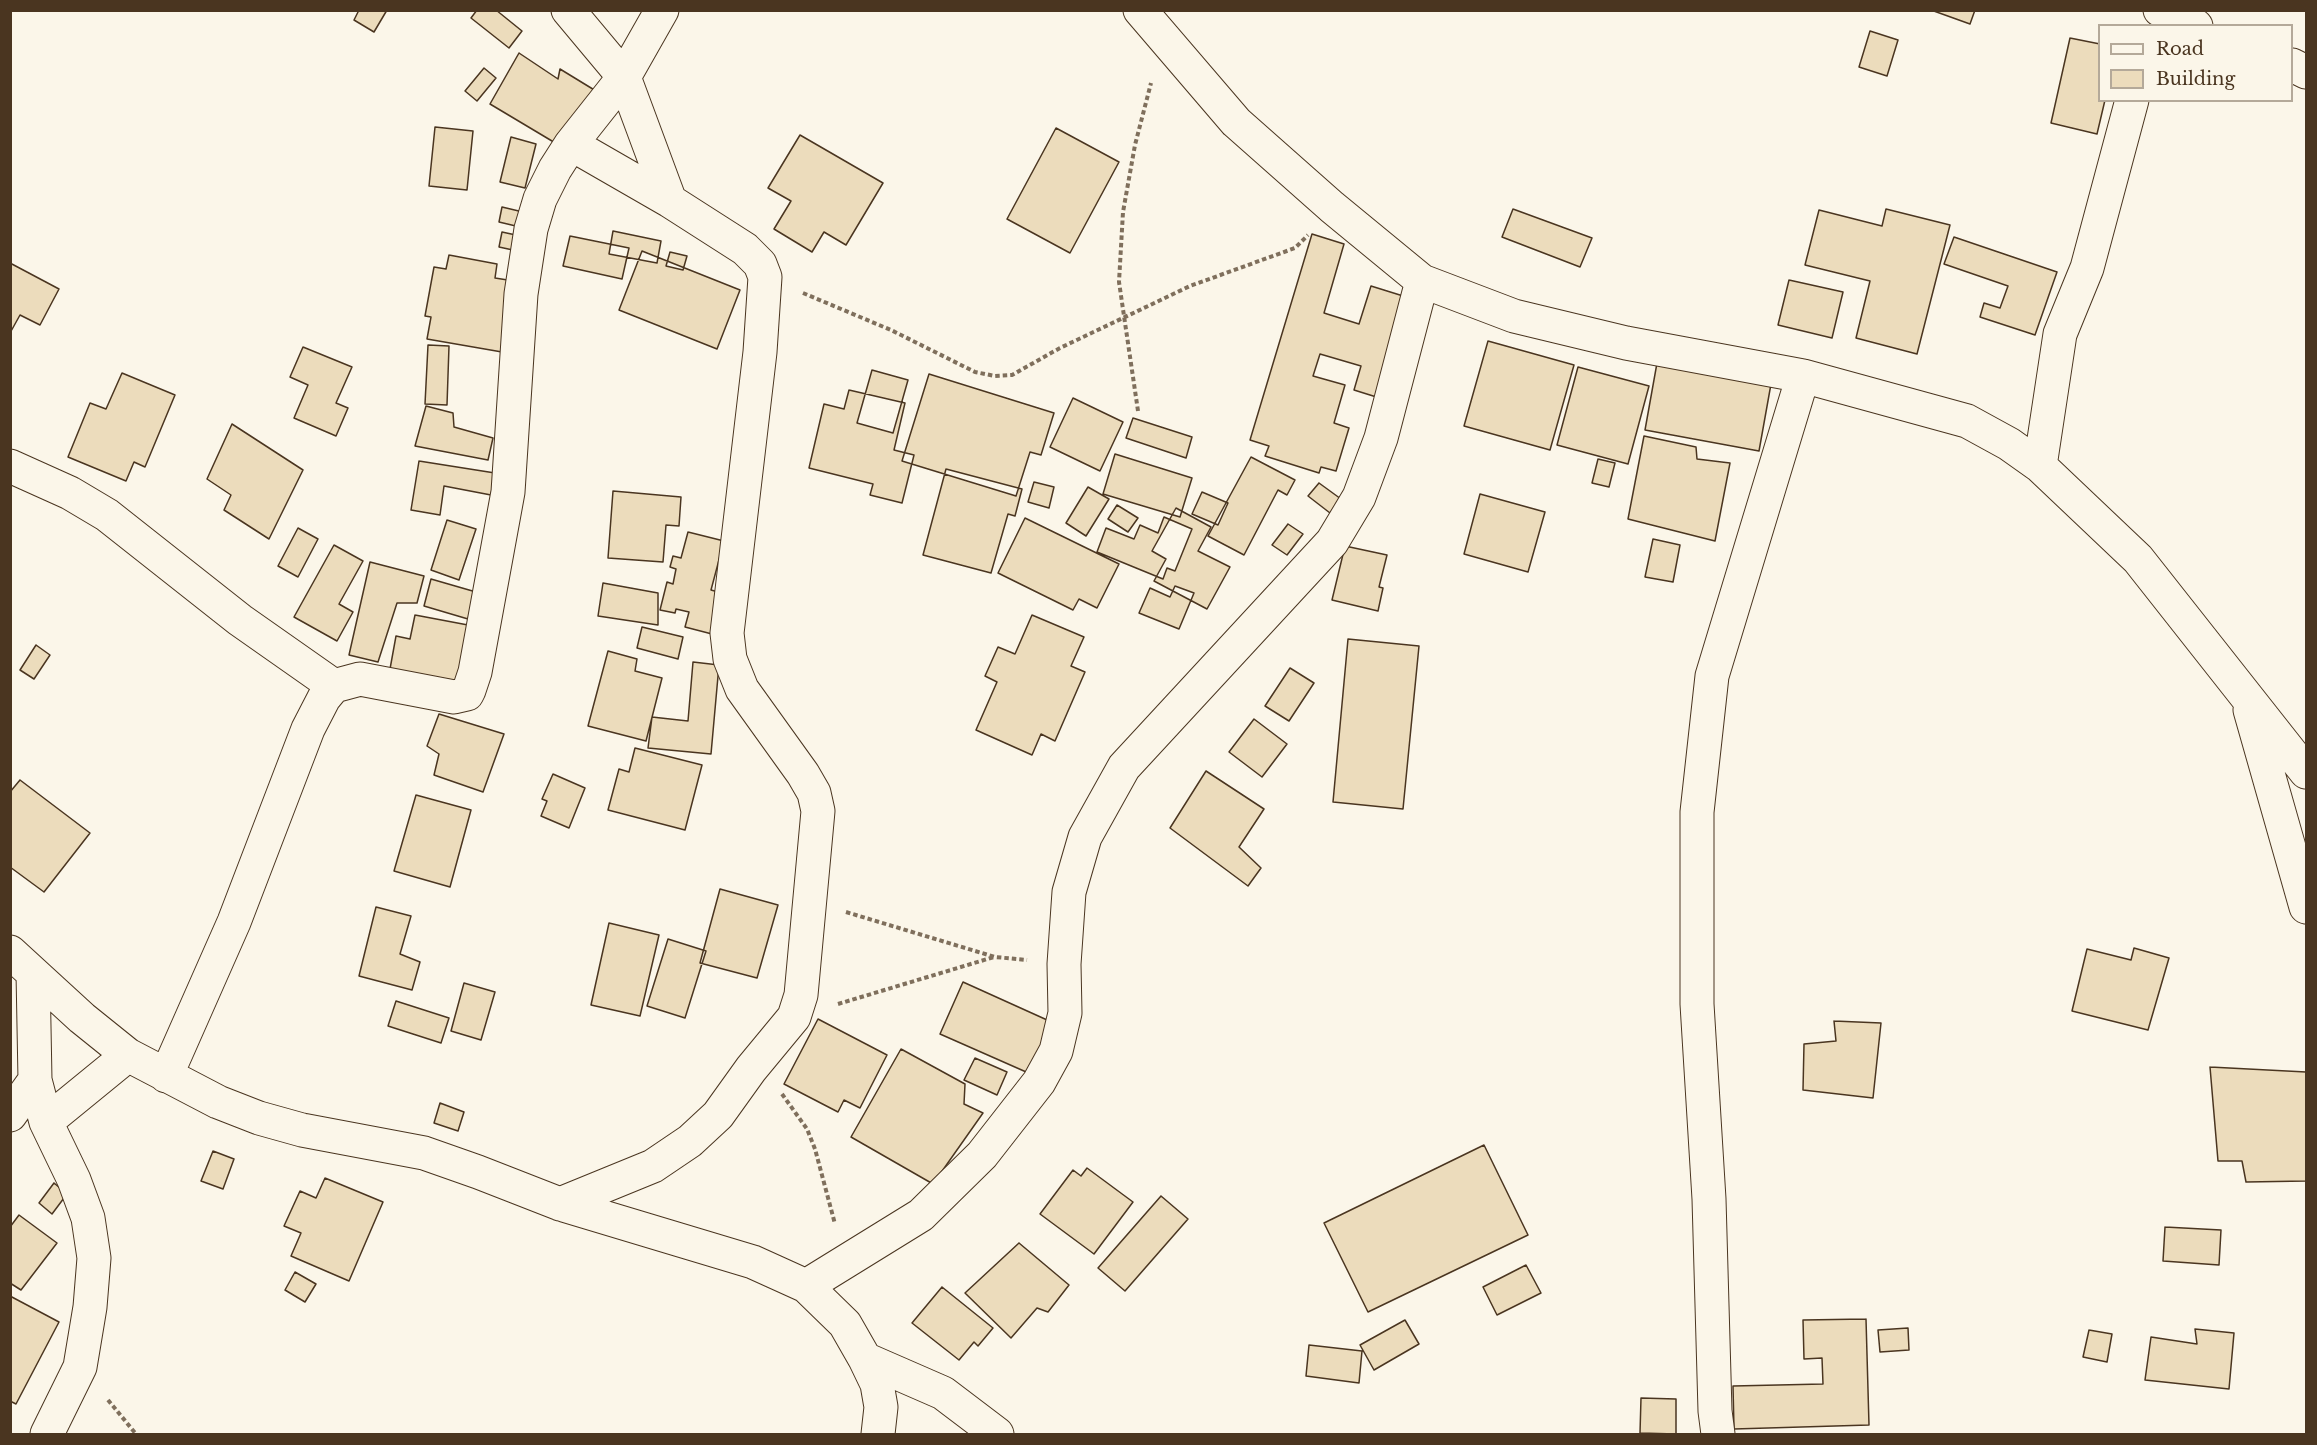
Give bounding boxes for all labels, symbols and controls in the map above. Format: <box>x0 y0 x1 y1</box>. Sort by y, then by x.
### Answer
legend <box>2098 24 2293 102</box>
text: Road <box>2156 38 2204 60</box>
text: Building <box>2156 68 2235 90</box>

